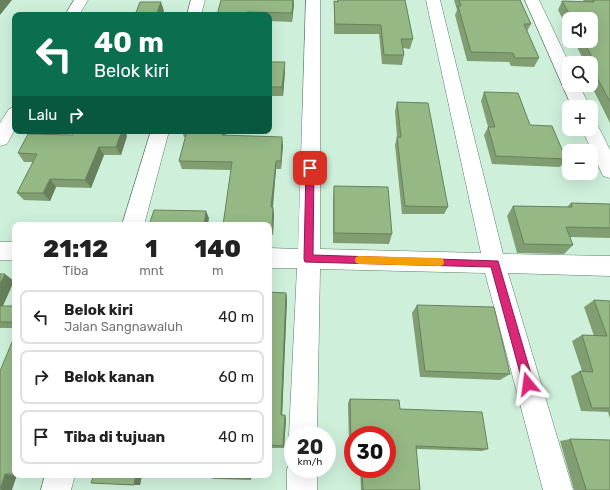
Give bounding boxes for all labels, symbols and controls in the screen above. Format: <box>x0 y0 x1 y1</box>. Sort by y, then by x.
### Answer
map controls <box>562 12 598 180</box>
button: sound <box>562 12 598 48</box>
text: 40 m <box>94 26 164 59</box>
icon: left <box>28 28 80 80</box>
button: search <box>562 56 598 92</box>
text: Belok kiri <box>94 60 169 82</box>
button: + <box>562 100 598 136</box>
icon: right <box>65 104 87 126</box>
text: Lalu <box>28 106 57 124</box>
button: − <box>562 144 598 180</box>
pin <box>293 151 327 185</box>
icon: arrive <box>299 157 321 179</box>
text: 21:12 <box>43 235 108 263</box>
text: 1 <box>145 235 158 263</box>
text: 140 <box>195 235 241 263</box>
text: Tiba <box>63 263 88 278</box>
text: mnt <box>139 263 164 278</box>
text: m <box>212 263 224 278</box>
text: Belok kiri <box>64 301 133 319</box>
icon: left <box>30 306 52 328</box>
text: 40 m <box>218 308 254 326</box>
text: Jalan Sangnawaluh <box>64 319 183 334</box>
position arrow <box>507 363 549 405</box>
icon: right <box>30 366 52 388</box>
text: Belok kanan <box>64 368 154 386</box>
text: 60 m <box>218 368 254 386</box>
icon: arrive <box>30 426 52 448</box>
speed limit sign: 30 <box>344 426 396 478</box>
text: Tiba di tujuan <box>64 428 165 446</box>
text: 40 m <box>218 428 254 446</box>
text: 20 <box>297 435 323 459</box>
text: km/h <box>298 456 322 468</box>

